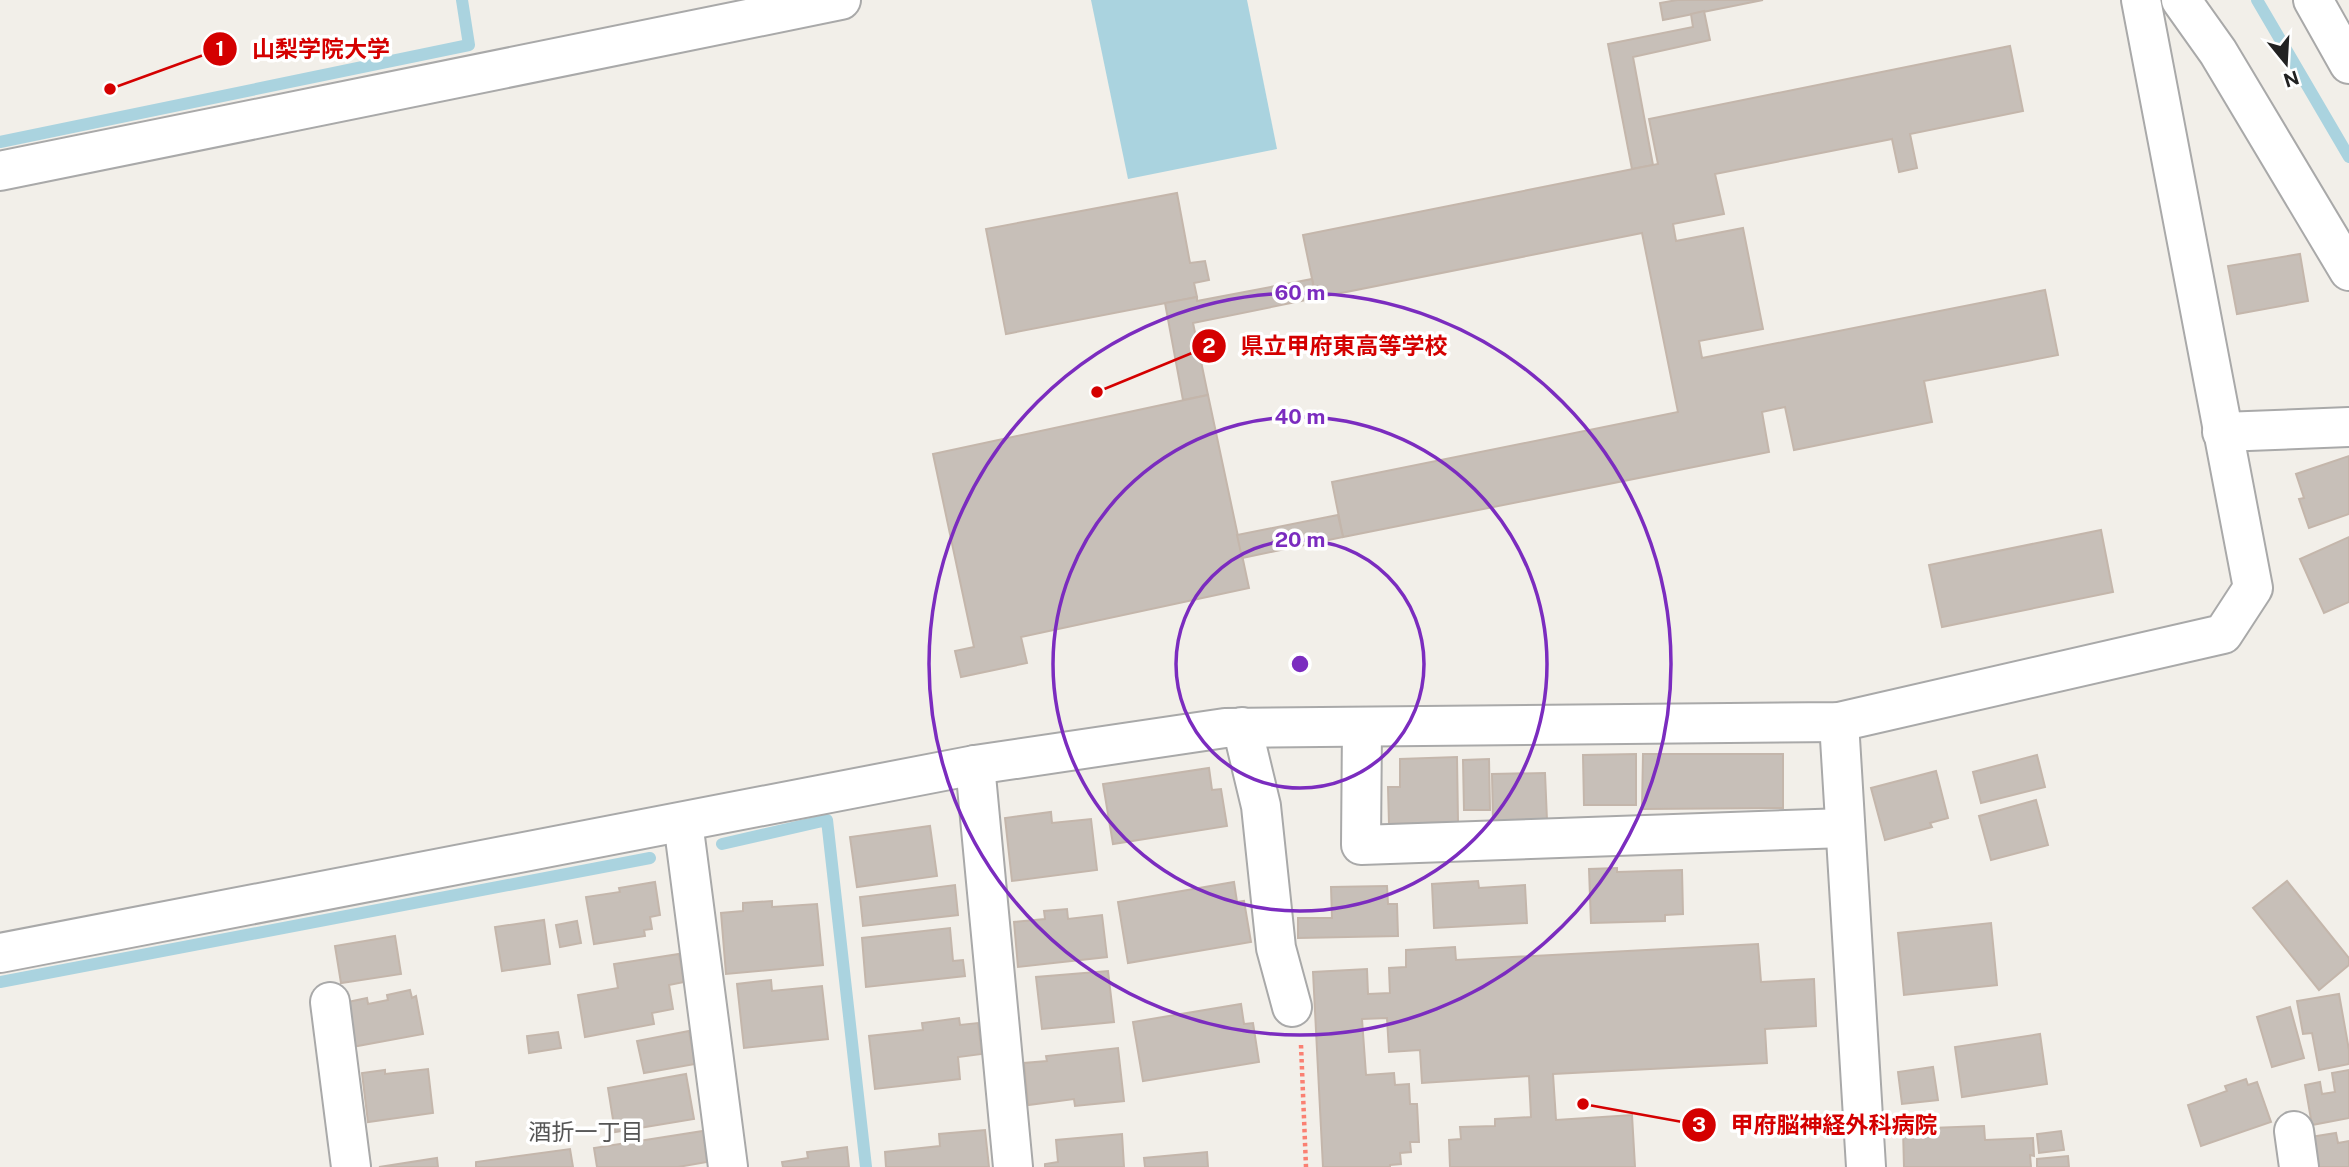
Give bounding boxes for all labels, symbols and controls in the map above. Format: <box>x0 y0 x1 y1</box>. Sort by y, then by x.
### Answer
callout: 山梨学院大学 <box>203 27 404 71</box>
north arrow <box>2251 28 2321 98</box>
text: 山梨学院大学 <box>252 35 390 62</box>
text: 1 <box>216 36 225 61</box>
text: N <box>2281 66 2302 92</box>
text: 60 m <box>1275 280 1325 305</box>
callout: 県立甲府東高等学校 <box>1192 324 1462 368</box>
text: 県立甲府東高等学校 <box>1241 332 1448 359</box>
text: 2 <box>1202 333 1216 358</box>
text: 40 m <box>1275 404 1325 429</box>
text: 20 m <box>1275 527 1325 552</box>
centre of rings <box>1288 652 1312 676</box>
callout: 甲府脳神経外科病院 <box>1682 1103 1952 1147</box>
text: 甲府脳神経外科病院 <box>1731 1111 1938 1138</box>
text: 3 <box>1692 1112 1706 1137</box>
district label: 酒折一丁目 <box>529 1118 644 1145</box>

